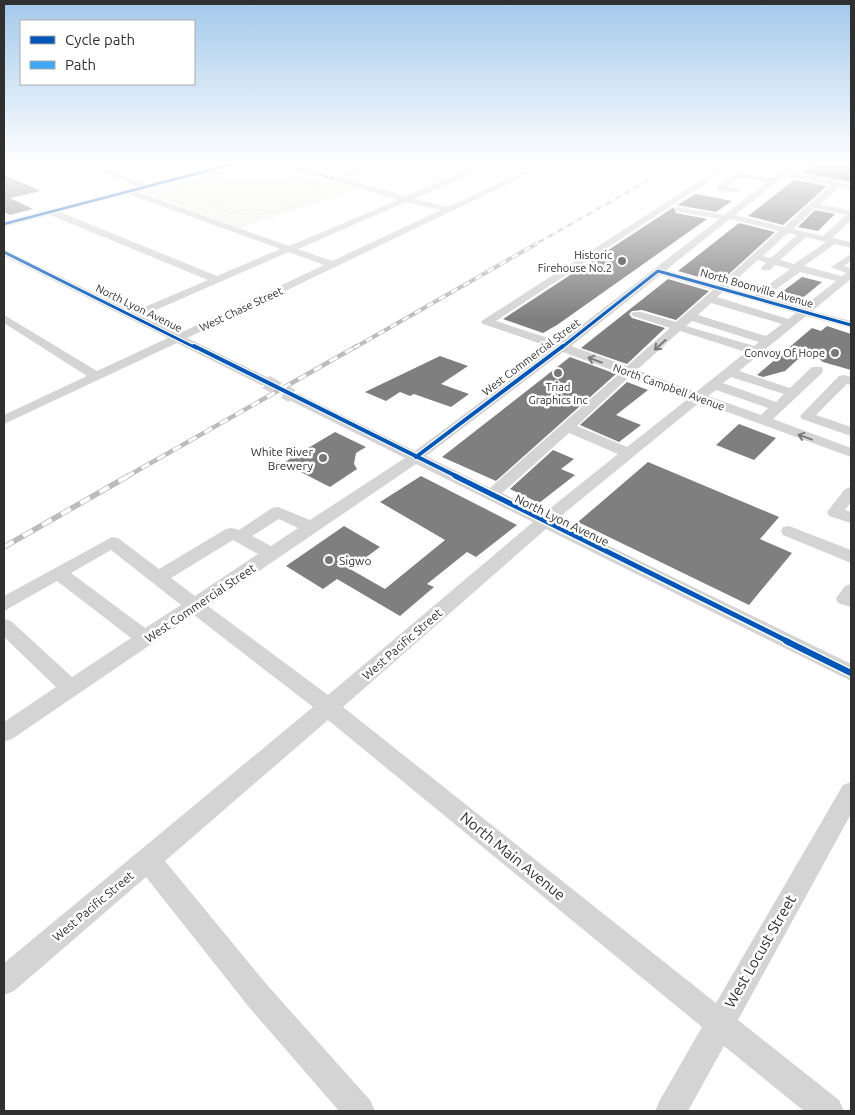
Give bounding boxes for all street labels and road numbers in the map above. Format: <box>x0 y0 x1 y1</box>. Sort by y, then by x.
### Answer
street label: North Boonville Avenue <box>699 266 815 310</box>
street label: North Lyon Avenue <box>94 282 184 334</box>
street label: West Chase Street <box>197 284 285 334</box>
street label: West Commercial Street <box>480 316 583 398</box>
street label: North Campbell Avenue <box>612 361 726 413</box>
street label: North Lyon Avenue <box>513 492 611 548</box>
street label: West Commercial Street <box>142 561 258 645</box>
street label: West Pacific Street <box>360 606 445 682</box>
street label: North Main Avenue <box>457 808 569 904</box>
street label: West Pacific Street <box>50 868 136 944</box>
street label: West Locust Street <box>721 891 799 1010</box>

